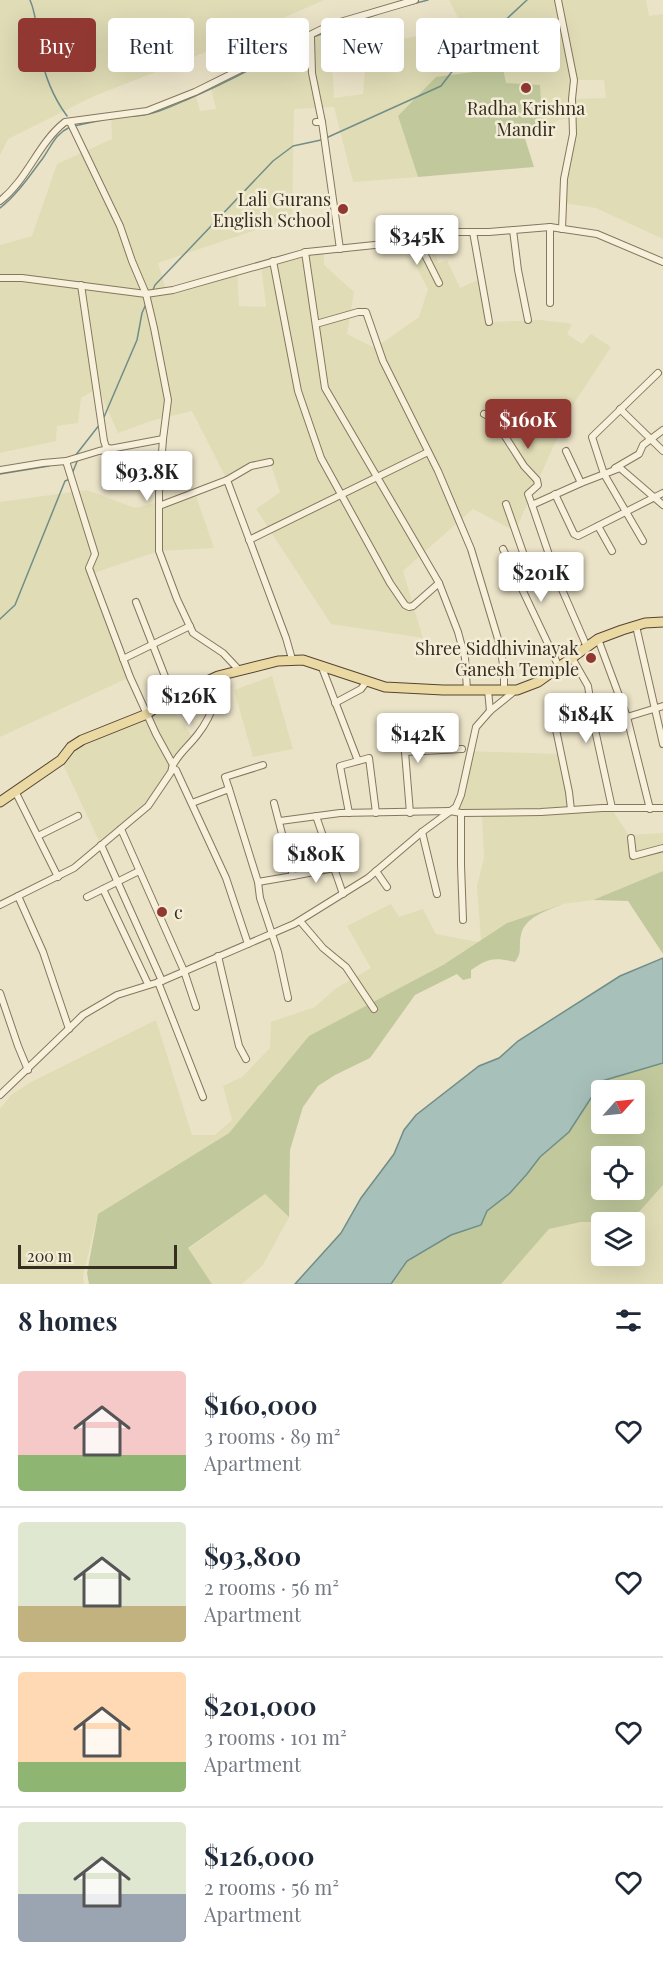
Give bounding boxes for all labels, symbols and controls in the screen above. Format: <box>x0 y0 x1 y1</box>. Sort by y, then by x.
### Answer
chip: Buy <box>18 18 96 72</box>
chip: Rent <box>108 18 194 72</box>
chip: Filters <box>206 18 309 72</box>
chip: New <box>321 18 404 72</box>
chip: Apartment <box>416 18 560 72</box>
marker: Radha Krishna Mandir <box>519 81 533 95</box>
place label: Radha Krishna Mandir <box>467 96 585 141</box>
place label: Lali Gurans English School <box>213 187 331 232</box>
marker: Lali Gurans English School <box>336 202 350 216</box>
pin: $345K <box>375 215 459 266</box>
text: $345K <box>389 221 445 248</box>
pin: $160K <box>486 399 570 450</box>
text: $160K <box>499 405 557 432</box>
pin: $93.8K <box>98 451 196 502</box>
text: $93.8K <box>115 457 179 484</box>
pin: $201K <box>499 552 583 603</box>
text: $201K <box>513 558 569 585</box>
place label: Shree Siddhivinayak Ganesh Temple <box>415 636 579 681</box>
marker: Shree Siddhivinayak Ganesh Temple <box>584 651 598 665</box>
pin: $126K <box>147 675 231 726</box>
text: $126K <box>161 681 217 708</box>
pin: $184K <box>544 693 628 744</box>
text: $184K <box>558 699 614 726</box>
pin: $142K <box>376 713 460 764</box>
text: $142K <box>391 719 445 746</box>
pin: $180K <box>274 833 358 884</box>
text: $180K <box>287 839 345 866</box>
place label: c <box>174 900 183 924</box>
marker: c <box>155 905 169 919</box>
north arrow <box>591 1080 645 1134</box>
map controls <box>591 1080 645 1266</box>
button: locate <box>591 1146 645 1200</box>
button: layers <box>591 1212 645 1266</box>
scale bar <box>18 1242 177 1270</box>
text: 200 m <box>27 1245 72 1266</box>
text: 8 homes <box>18 1303 117 1338</box>
icon: filters <box>612 1304 645 1337</box>
text: $160,000 <box>204 1387 318 1422</box>
icon: home <box>66 1395 138 1467</box>
icon: heart <box>612 1415 645 1448</box>
text: 3 rooms · 89 m² <box>204 1422 340 1449</box>
text: Apartment <box>204 1449 301 1476</box>
text: $93,800 <box>204 1538 301 1573</box>
icon: home <box>66 1546 138 1618</box>
icon: heart <box>612 1566 645 1599</box>
text: 2 rooms · 56 m² <box>204 1573 339 1600</box>
text: Apartment <box>204 1600 301 1627</box>
text: $201,000 <box>204 1688 317 1723</box>
icon: home <box>66 1696 138 1768</box>
icon: heart <box>612 1716 645 1749</box>
text: 3 rooms · 101 m² <box>204 1723 347 1750</box>
text: Apartment <box>204 1750 301 1777</box>
text: $126,000 <box>204 1838 314 1873</box>
icon: home <box>66 1846 138 1918</box>
icon: heart <box>612 1866 645 1899</box>
text: 2 rooms · 56 m² <box>204 1873 339 1900</box>
text: Apartment <box>204 1900 301 1927</box>

